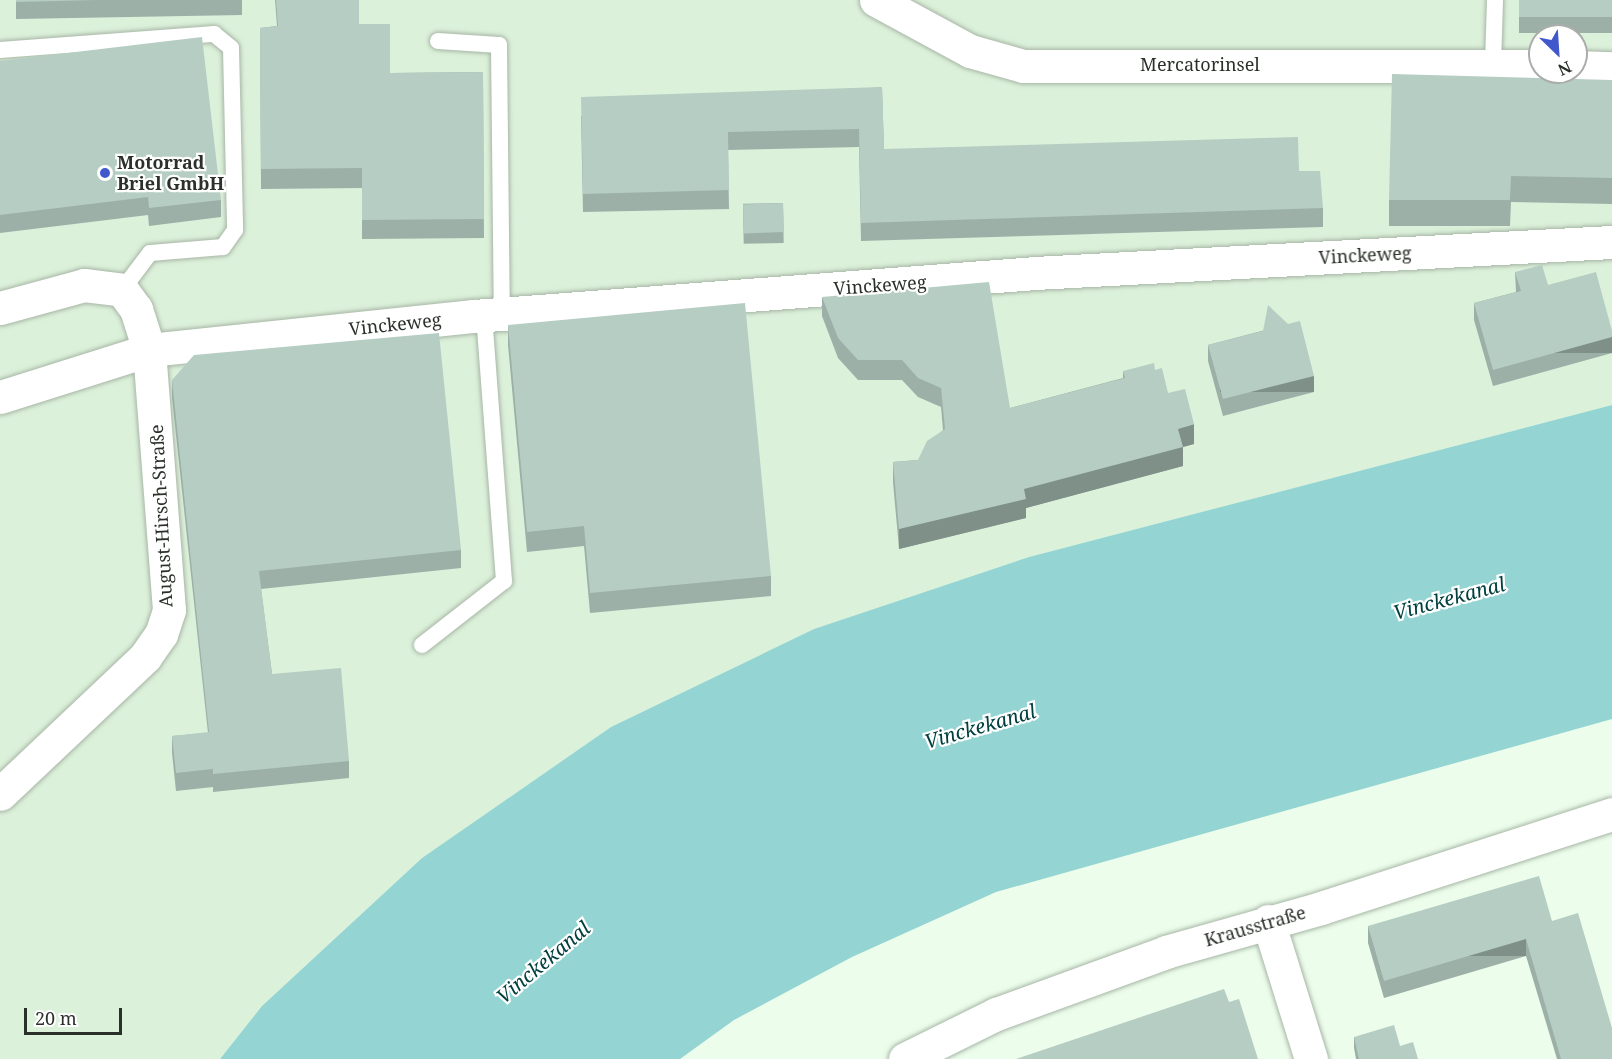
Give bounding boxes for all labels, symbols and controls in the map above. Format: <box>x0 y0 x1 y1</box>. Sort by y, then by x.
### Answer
north arrow <box>1528 24 1588 84</box>
street label: Mercatorinsel <box>1140 53 1260 75</box>
text: N <box>1554 56 1575 81</box>
place label: Motorrad Briel GmbH <box>117 152 224 195</box>
marker: Motorrad Briel GmbH <box>98 166 112 180</box>
street label: Vinckeweg <box>1318 242 1412 268</box>
street label: Vinckeweg <box>833 271 927 299</box>
street label: Vinckeweg <box>348 308 442 340</box>
street label: August-Hirsch-Straße <box>145 424 177 608</box>
water label: Vinckekanal <box>1390 572 1508 624</box>
water label: Vinckekanal <box>922 699 1038 753</box>
street label: Krausstraße <box>1202 901 1308 951</box>
water label: Vinckekanal <box>491 916 595 1008</box>
scale bar <box>27 996 124 1034</box>
text: 20 m <box>35 1006 77 1030</box>

